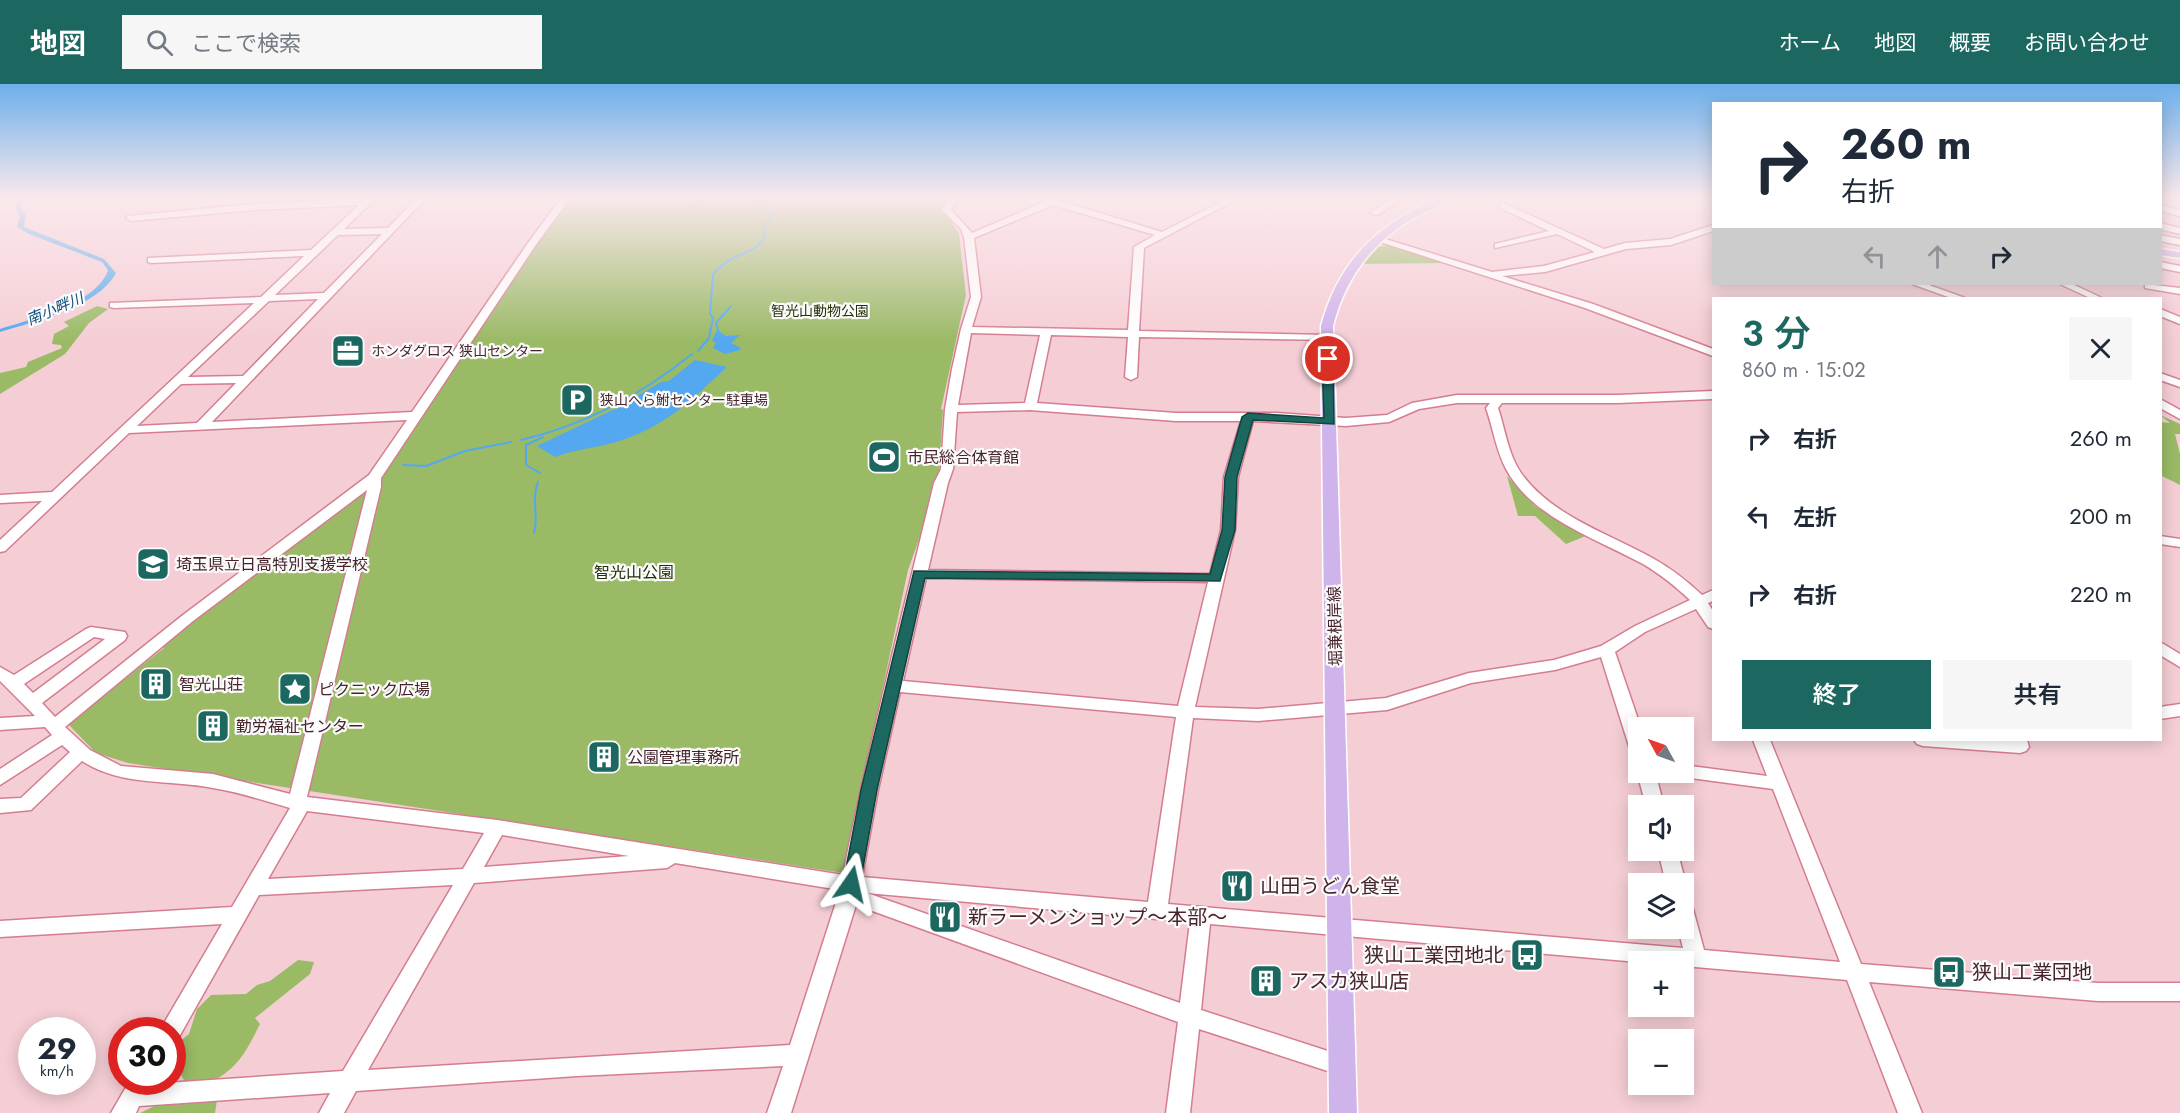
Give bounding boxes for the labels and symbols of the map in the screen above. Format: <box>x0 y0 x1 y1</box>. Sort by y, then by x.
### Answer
water label: 南小畔川 <box>23 286 89 331</box>
park label: 智光山動物公園 <box>771 301 869 321</box>
office icon: ホンダグロス 狭山センター <box>330 333 366 369</box>
pin <box>1302 333 1353 384</box>
place label: ホンダグロス 狭山センター <box>371 341 543 361</box>
parking icon: 狭山へら鮒センター駐車場 <box>559 382 595 418</box>
place label: 狭山へら鮒センター駐車場 <box>600 390 768 410</box>
sports icon: 市民総合体育館 <box>866 439 902 475</box>
place label: 市民総合体育館 <box>907 446 1019 469</box>
school or university icon: 埼玉県立日高特別支援学校 <box>135 546 171 582</box>
place label: 埼玉県立日高特別支援学校 <box>176 553 368 576</box>
park label: 智光山公園 <box>594 561 674 584</box>
street label: 堀兼根岸線 <box>1323 586 1347 666</box>
building icon: 智光山荘 <box>138 666 174 702</box>
place icon: ピクニック広場 <box>277 671 313 707</box>
place label: 智光山荘 <box>179 673 243 696</box>
place label: ピクニック広場 <box>318 678 430 701</box>
building icon: 勤労福祉センター <box>195 708 231 744</box>
place label: 勤労福祉センター <box>236 715 364 738</box>
north arrow <box>1628 717 1694 783</box>
building icon: 公園管理事務所 <box>586 739 622 775</box>
place label: 公園管理事務所 <box>627 746 739 769</box>
position arrow <box>819 852 883 916</box>
restaurant icon: 山田うどん食堂 <box>1219 868 1255 904</box>
place label: 山田うどん食堂 <box>1260 872 1400 901</box>
restaurant icon: 新ラーメンショップ～本部～ <box>927 899 963 935</box>
place label: 新ラーメンショップ～本部～ <box>968 903 1227 932</box>
bus stop icon: 狭山工業団地北 <box>1509 937 1545 973</box>
place label: 狭山工業団地北 <box>1364 941 1504 970</box>
bus stop icon: 狭山工業団地 <box>1931 954 1967 990</box>
place label: 狭山工業団地 <box>1972 958 2092 987</box>
building icon: アスカ狭山店 <box>1248 963 1284 999</box>
place label: アスカ狭山店 <box>1289 967 1409 996</box>
speed limit sign: 30 <box>108 1017 186 1095</box>

